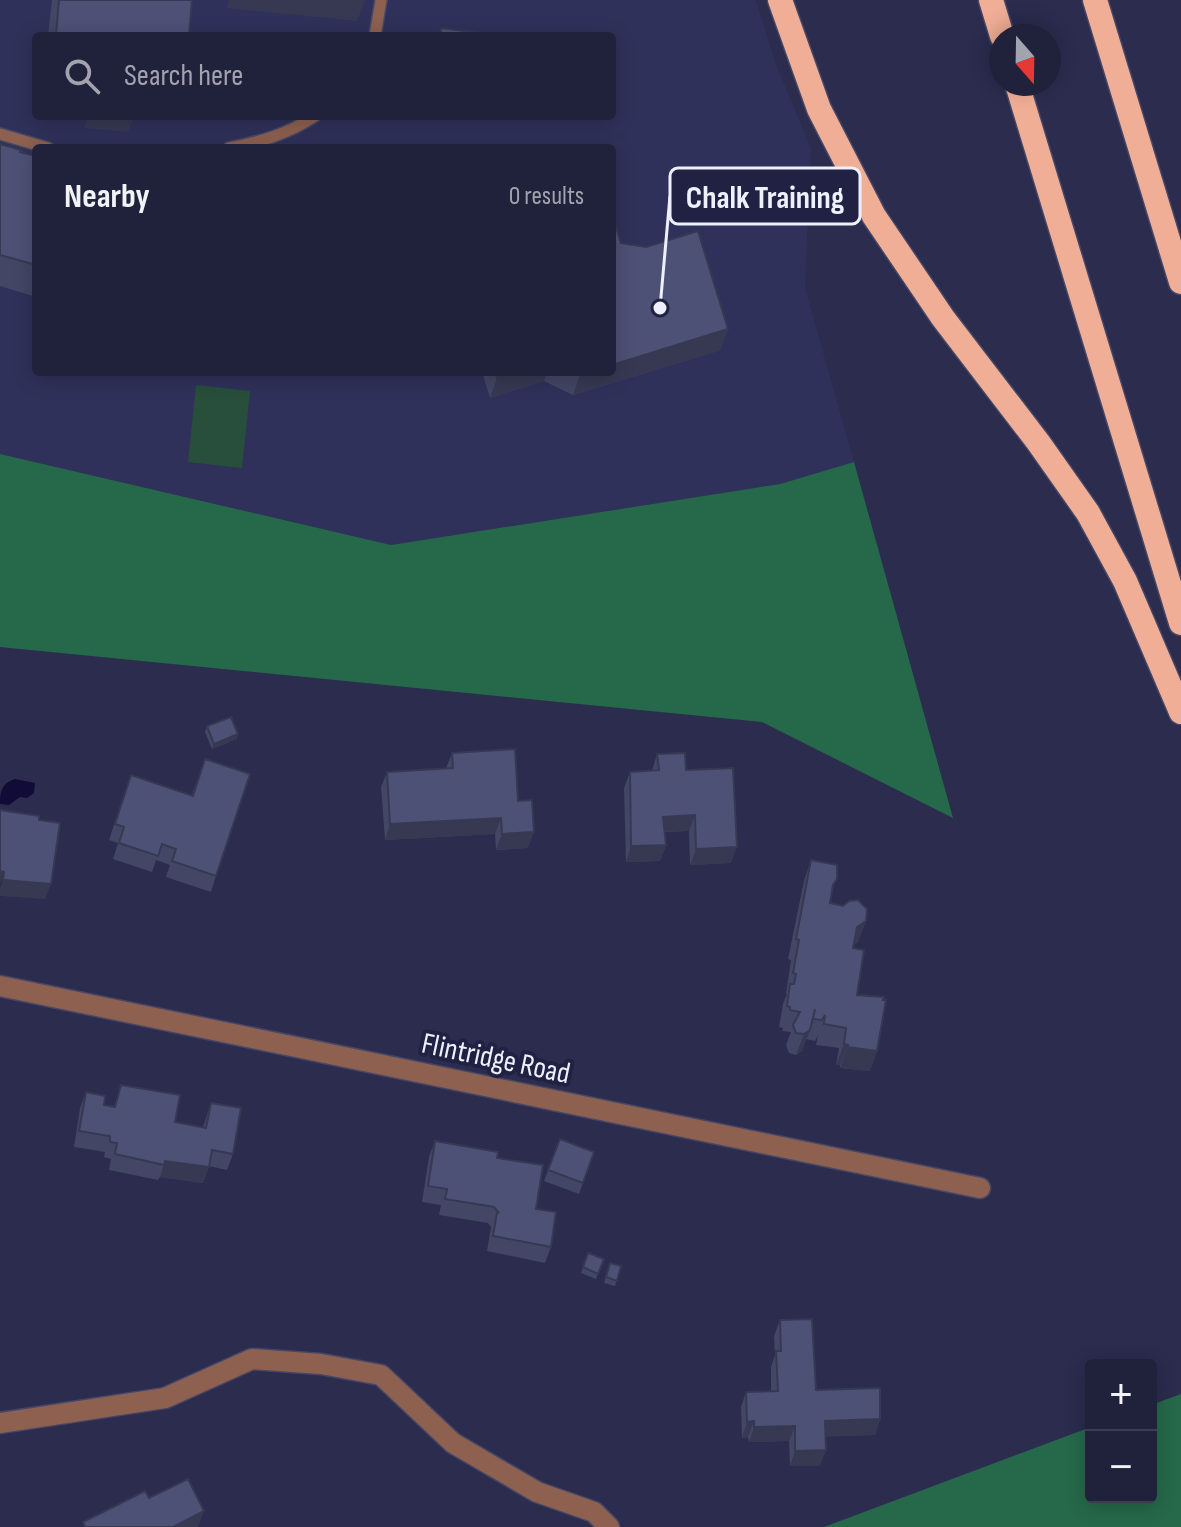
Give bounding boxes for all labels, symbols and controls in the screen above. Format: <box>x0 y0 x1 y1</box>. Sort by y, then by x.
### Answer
north arrow <box>989 24 1061 96</box>
search box <box>32 32 616 120</box>
icon: search <box>60 54 104 98</box>
text: Search here <box>124 58 243 94</box>
callout: Chalk Training <box>670 168 860 224</box>
text: Nearby <box>64 176 150 217</box>
text: Chalk Training <box>686 179 844 218</box>
text: 0 results <box>509 181 584 212</box>
street label: Flintridge Road <box>418 1026 573 1092</box>
map controls <box>1085 1359 1157 1503</box>
button: + <box>1085 1359 1157 1431</box>
button: − <box>1085 1431 1157 1503</box>

